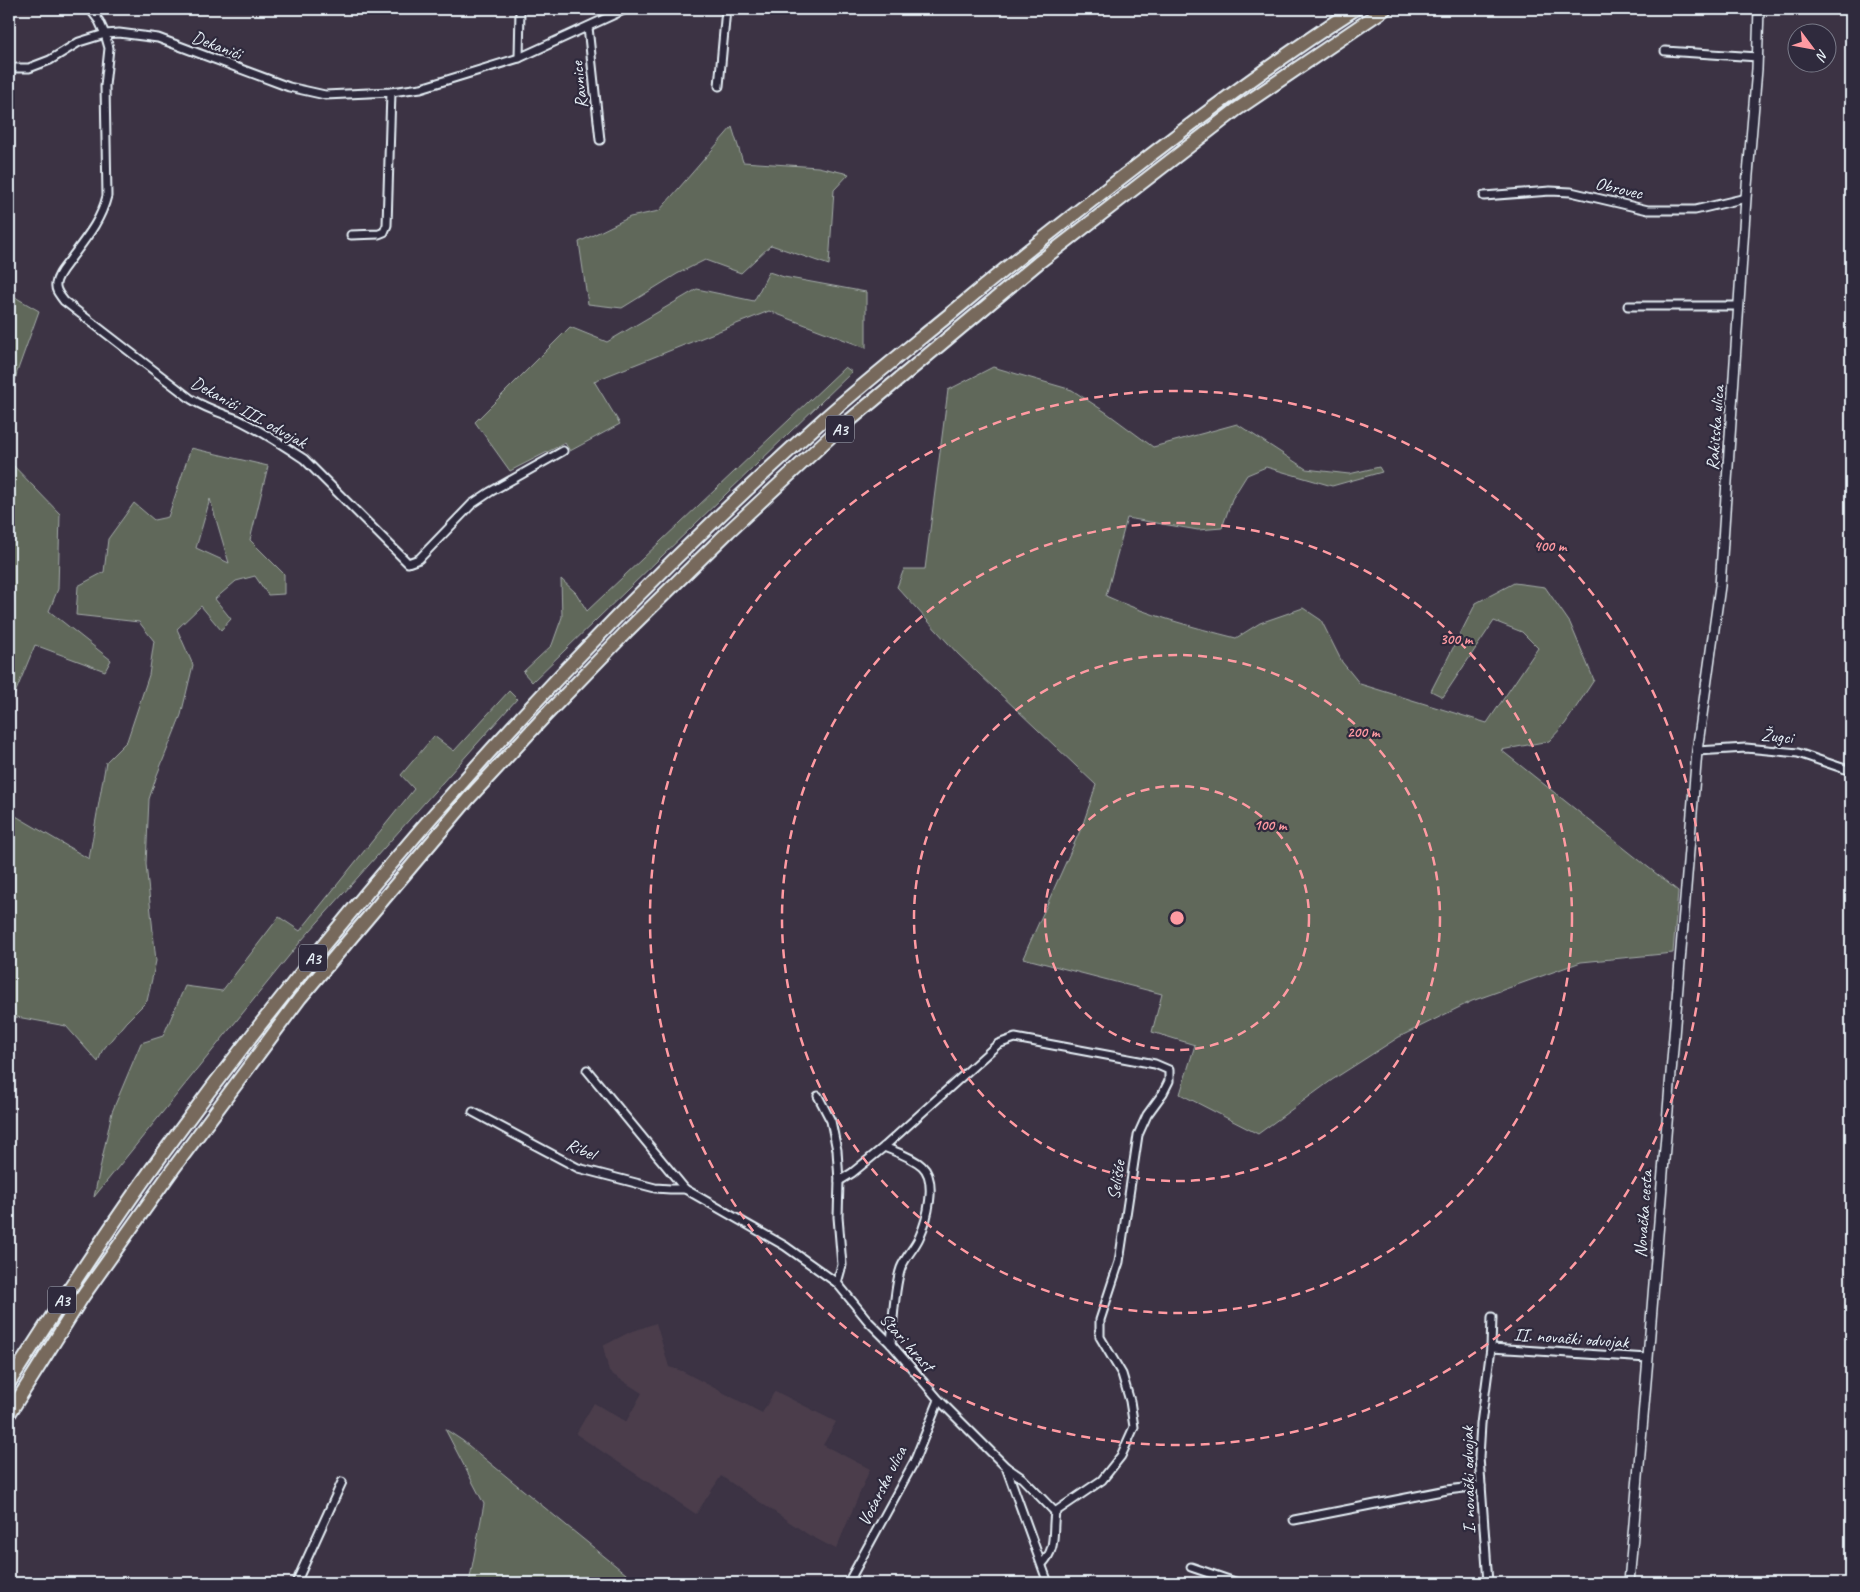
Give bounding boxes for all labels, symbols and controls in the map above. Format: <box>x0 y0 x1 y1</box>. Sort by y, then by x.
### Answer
north arrow <box>1788 22 1838 72</box>
street label: Dekanići <box>189 26 247 65</box>
text: N <box>1812 46 1832 65</box>
street label: Ravnice <box>565 59 592 110</box>
street label: Obrovec <box>1593 172 1646 204</box>
street label: Dekanići III. odvojak <box>187 371 312 454</box>
street label: Rakitska ulica <box>1701 383 1729 471</box>
road number: A3 <box>826 416 854 442</box>
text: 400 m <box>1534 537 1568 556</box>
text: 300 m <box>1440 630 1474 649</box>
text: 200 m <box>1347 723 1381 742</box>
street label: Žugci <box>1760 723 1797 749</box>
text: 100 m <box>1254 816 1288 835</box>
centre of rings <box>1168 909 1186 927</box>
road number: A3 <box>299 944 327 971</box>
street label: Ribel <box>563 1133 602 1166</box>
street label: Selišće <box>1102 1158 1130 1201</box>
street label: Novačka cesta <box>1629 1168 1657 1258</box>
road number: A3 <box>48 1286 76 1314</box>
street label: Stari hrast <box>875 1308 941 1378</box>
street label: II. novački odvojak <box>1513 1323 1631 1353</box>
street label: I. novački odvojak <box>1456 1425 1480 1534</box>
street label: Voćarska ulica <box>853 1441 912 1529</box>

